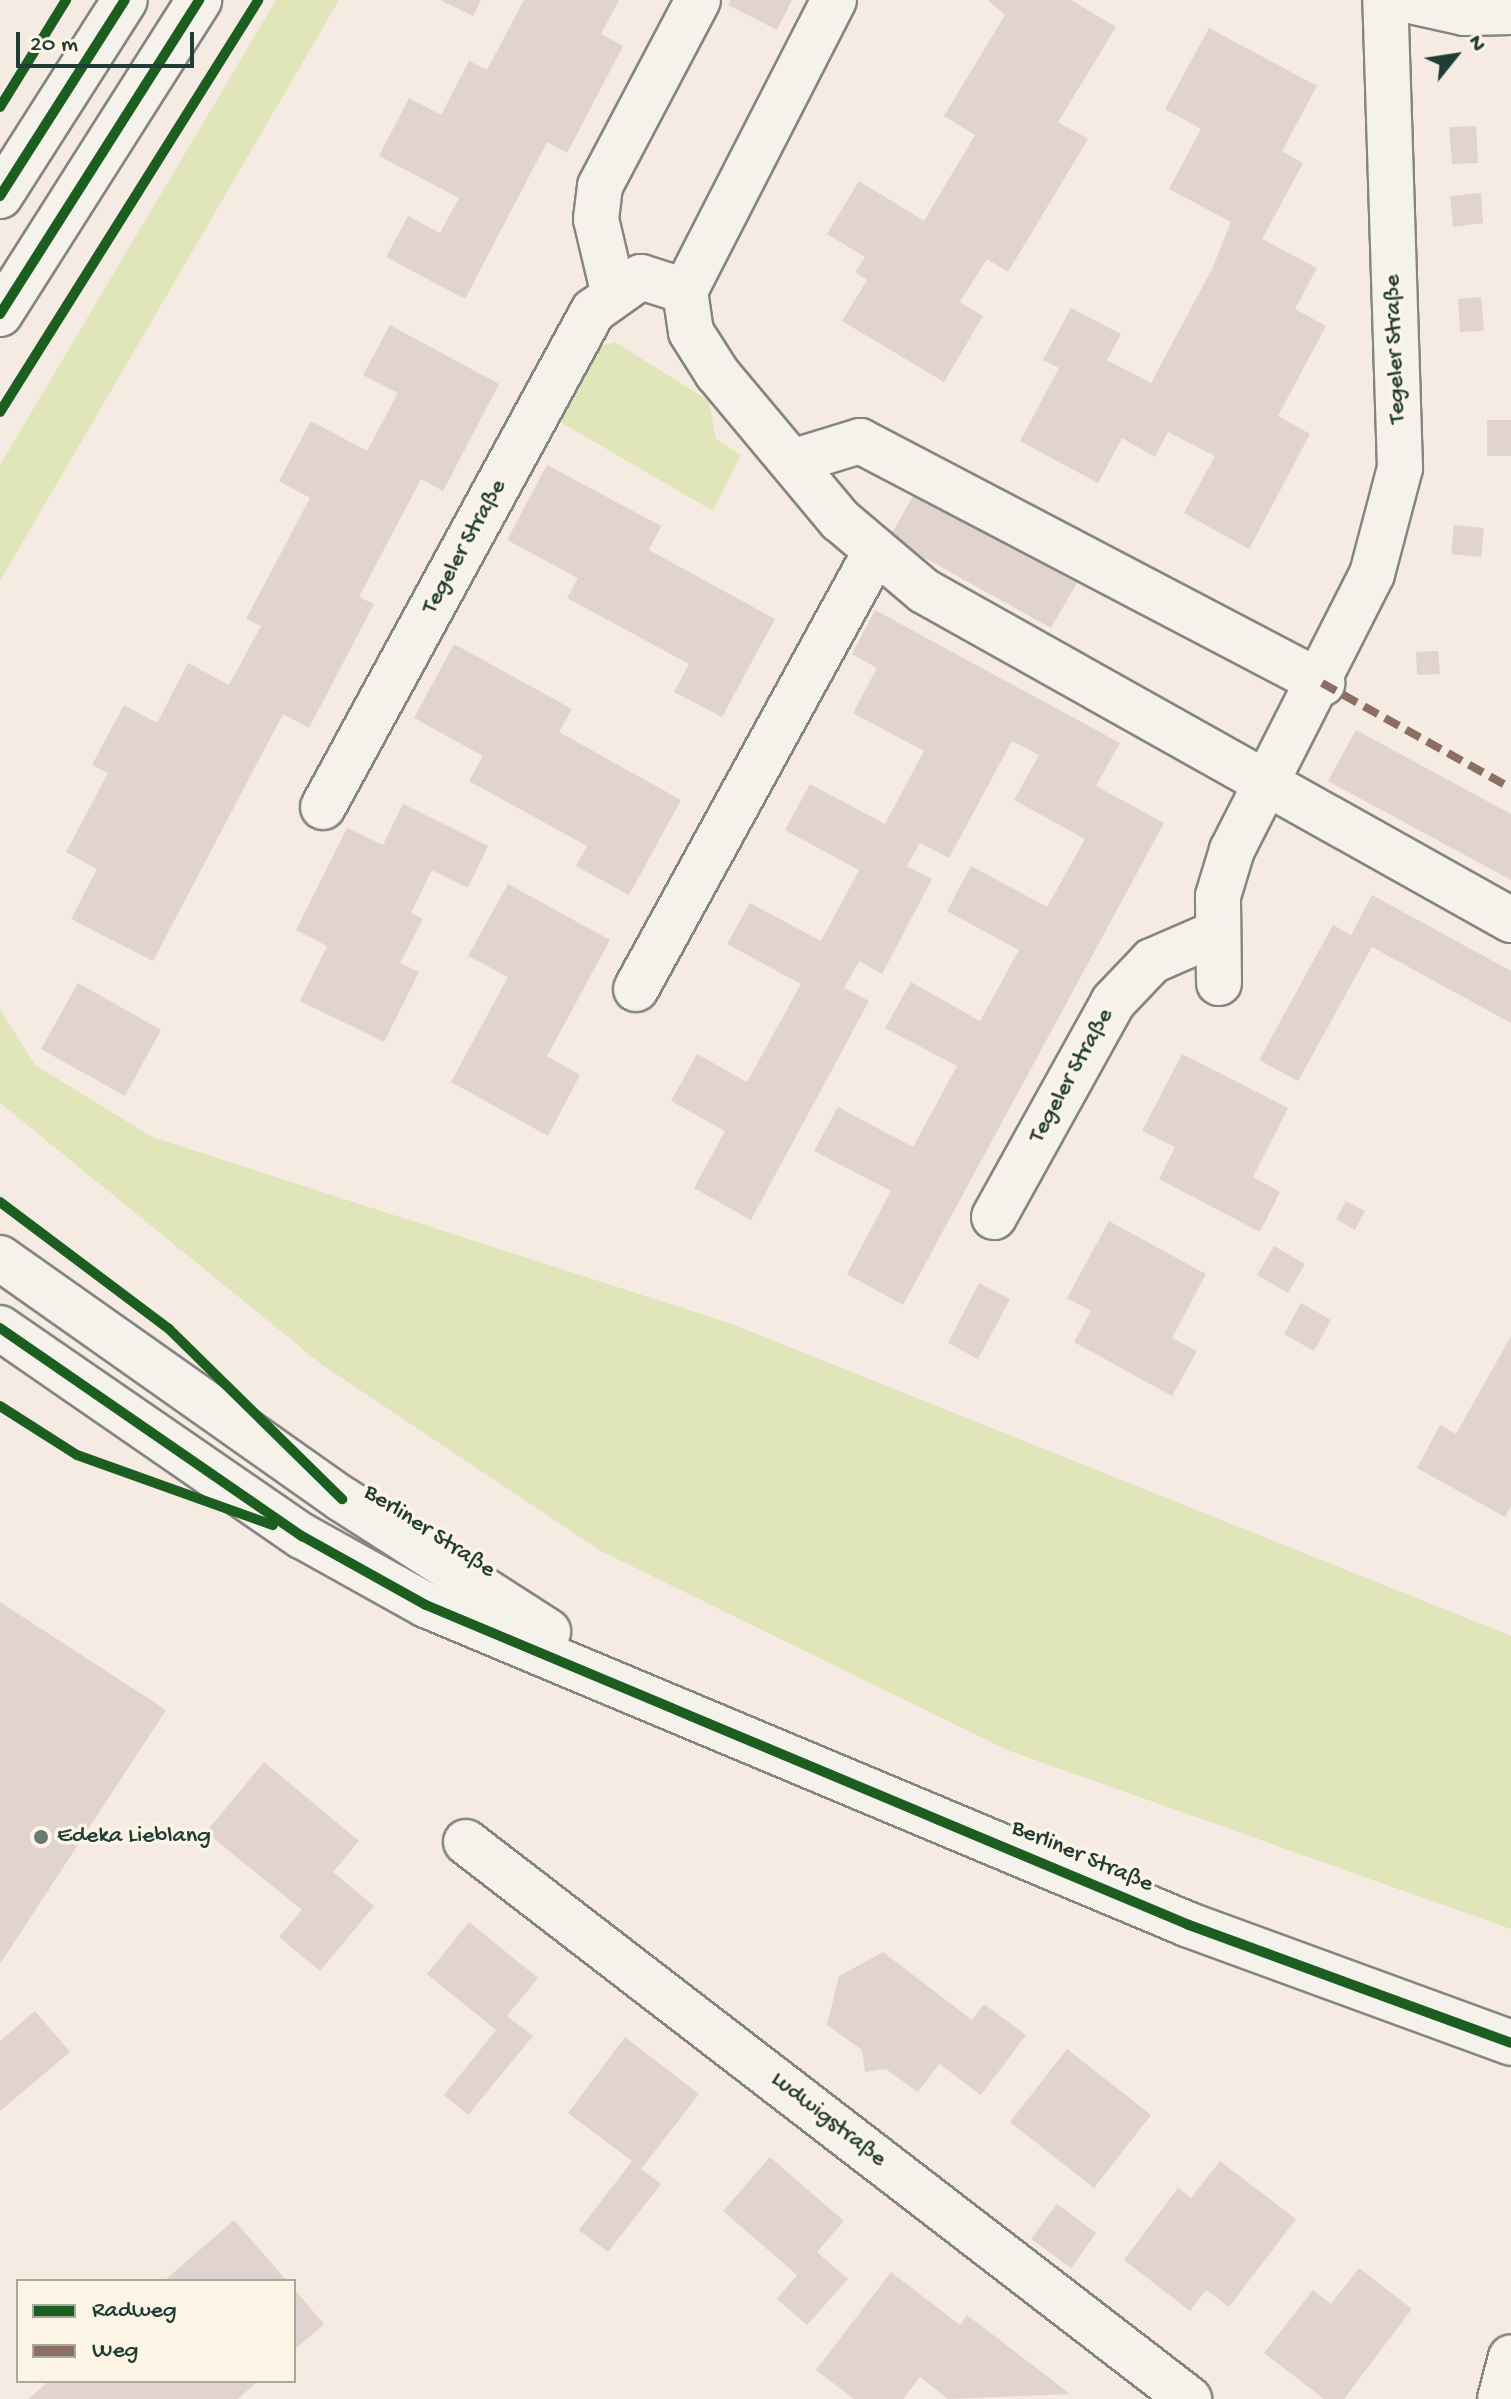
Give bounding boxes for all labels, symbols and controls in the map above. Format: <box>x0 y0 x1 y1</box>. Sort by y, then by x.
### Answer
scale bar <box>20 16 198 66</box>
north arrow <box>1415 16 1495 96</box>
text: 20 m <box>30 31 78 60</box>
text: N <box>1461 31 1491 57</box>
street label: Tegeler Straße <box>1379 274 1413 424</box>
street label: Tegeler Straße <box>416 475 514 619</box>
street label: Tegeler Straße <box>1023 1004 1121 1148</box>
street label: Berliner Straße <box>358 1479 500 1585</box>
street label: Berliner Straße <box>1007 1814 1157 1900</box>
place label: Edeka Lieblang <box>57 1823 211 1851</box>
marker: Edeka Lieblang <box>32 1828 50 1846</box>
street label: Ludwigstraße <box>764 2066 892 2174</box>
legend <box>16 2279 296 2383</box>
text: Radweg <box>92 2297 177 2326</box>
text: Weg <box>92 2337 138 2366</box>

